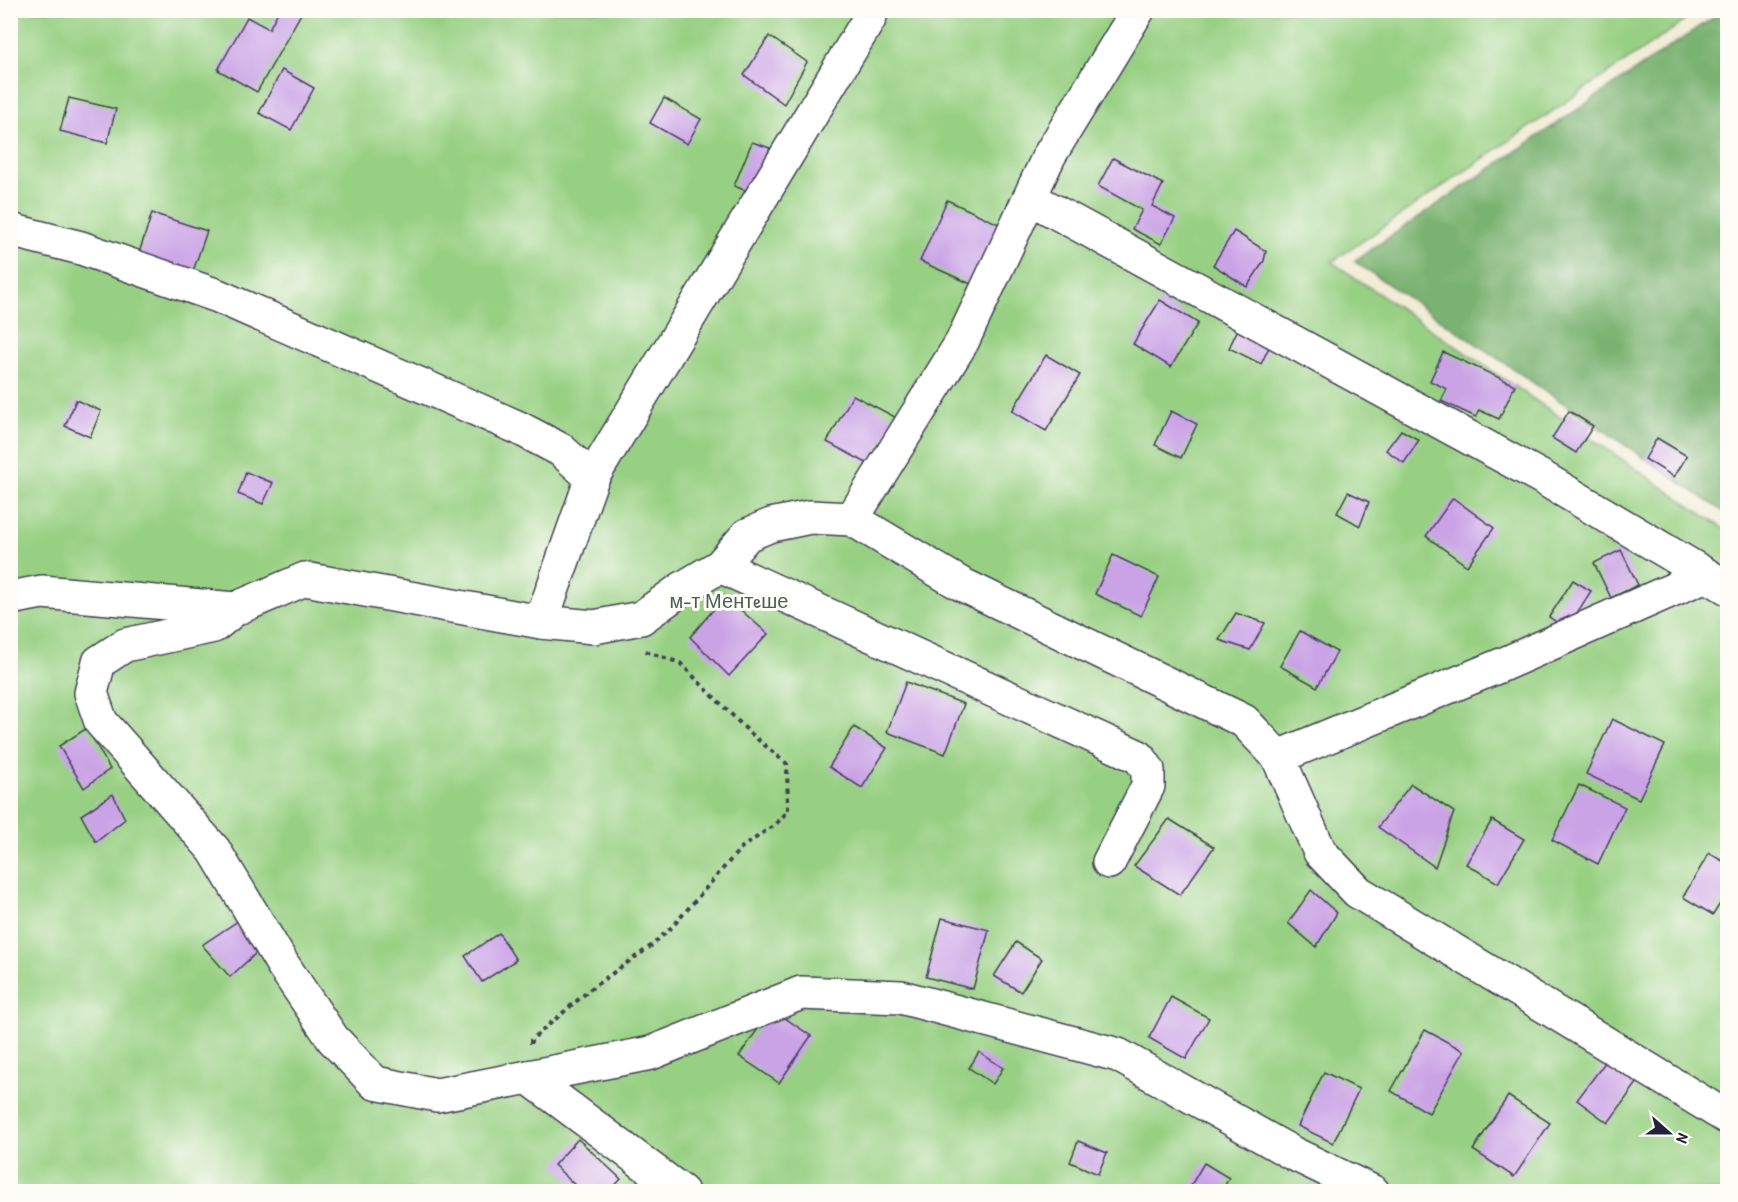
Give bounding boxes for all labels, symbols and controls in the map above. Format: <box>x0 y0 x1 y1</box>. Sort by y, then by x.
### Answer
park label: м-т Ментeше <box>670 587 788 614</box>
north arrow <box>1639 1103 1699 1163</box>
text: N <box>1671 1130 1695 1147</box>

